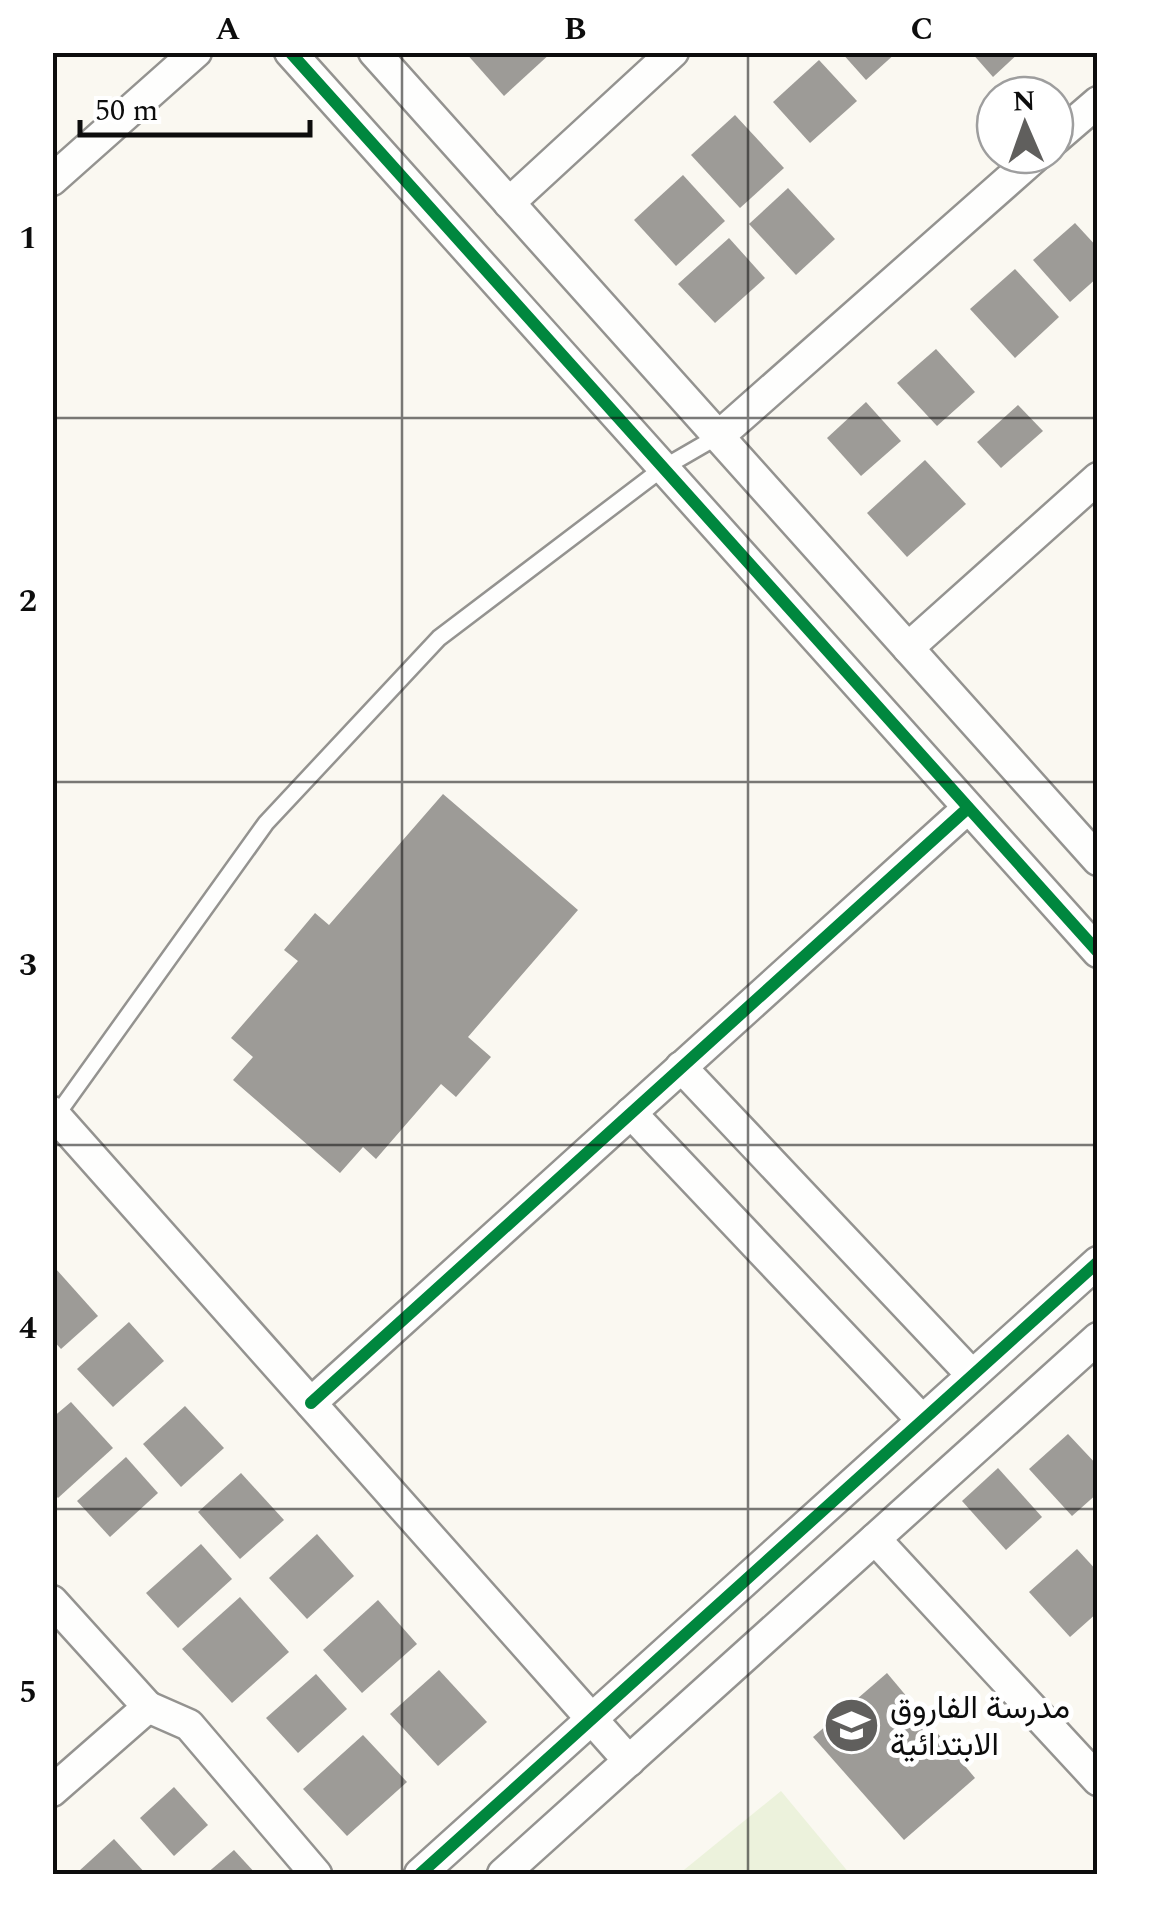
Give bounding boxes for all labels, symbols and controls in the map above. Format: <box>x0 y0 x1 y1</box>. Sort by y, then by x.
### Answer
text: A <box>216 5 241 54</box>
text: B <box>564 5 586 54</box>
text: C <box>911 5 933 54</box>
scale bar <box>80 75 310 137</box>
north arrow <box>975 75 1075 175</box>
text: N <box>1012 80 1036 123</box>
text: 50 m <box>95 88 158 134</box>
text: 1 <box>19 214 37 263</box>
text: 2 <box>19 577 37 626</box>
text: 3 <box>19 941 37 990</box>
text: 4 <box>19 1304 37 1353</box>
text: 5 <box>19 1668 37 1717</box>
place label: مدرسة الفاروق الابتدائية <box>890 1684 1070 1770</box>
school or university icon: مدرسة الفاروق الابتدائية <box>821 1696 881 1756</box>

